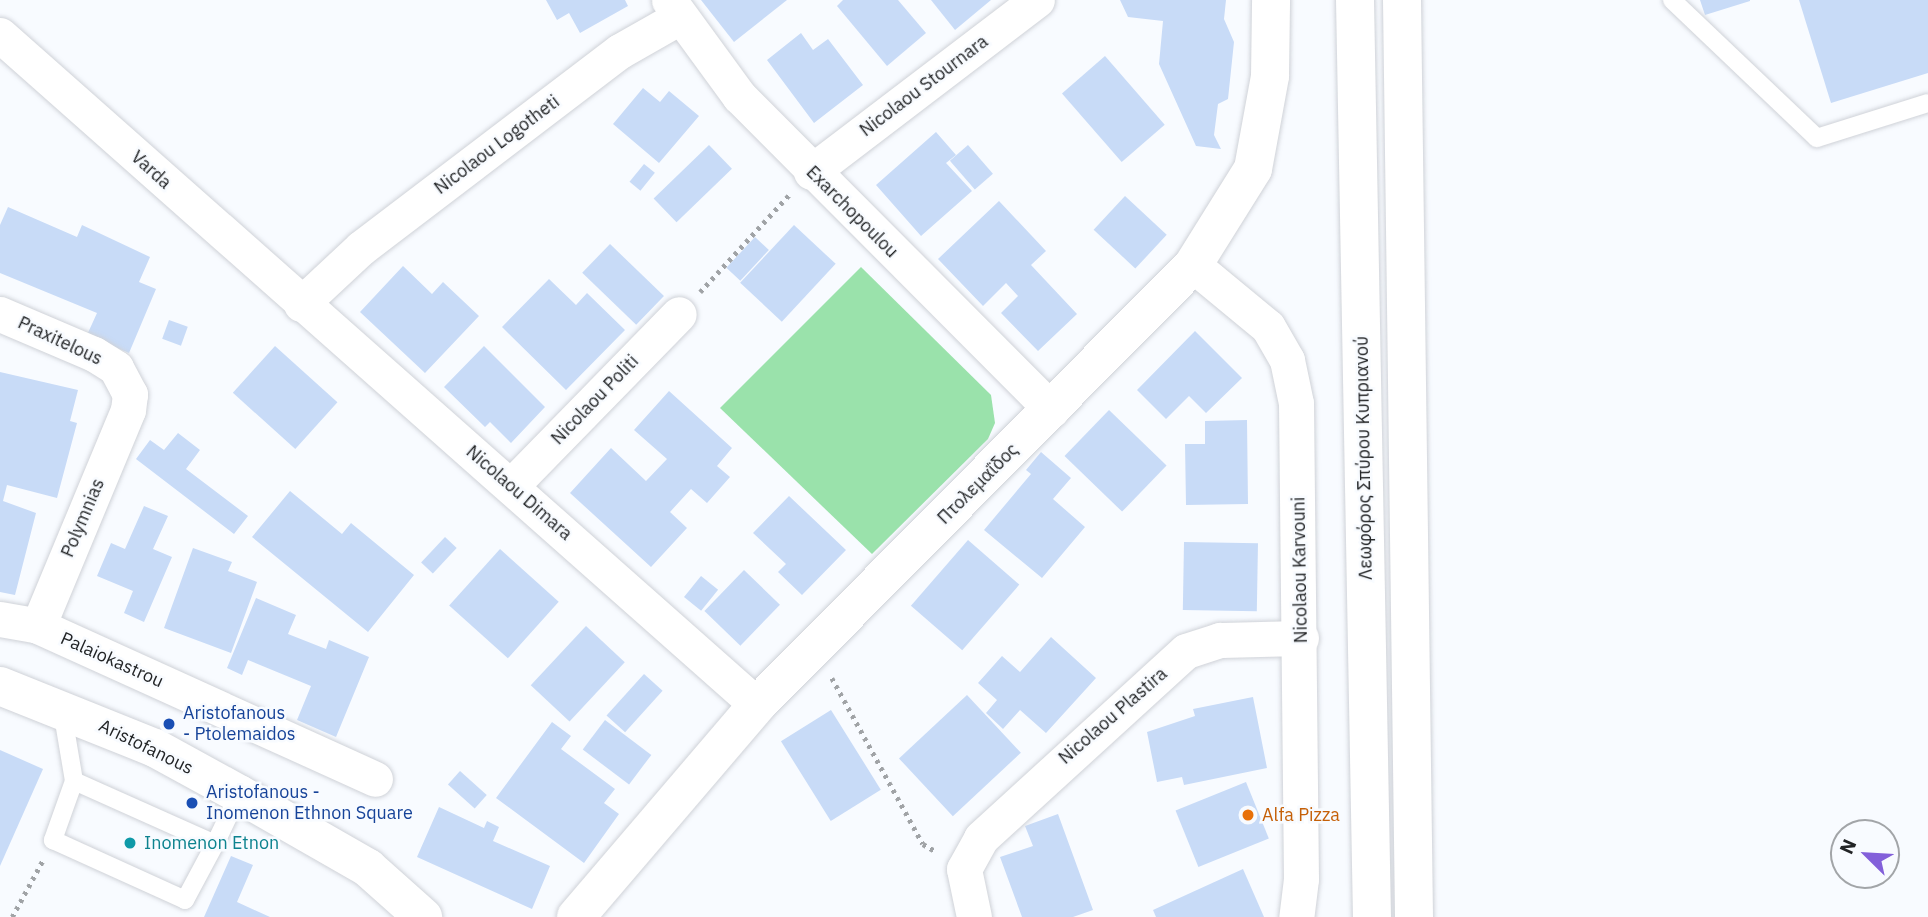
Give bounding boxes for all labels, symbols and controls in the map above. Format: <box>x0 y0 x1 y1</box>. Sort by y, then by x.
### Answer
street label: Nicolaou Stournara <box>856 31 992 141</box>
street label: Nicolaou Logotheti <box>430 91 564 199</box>
street label: Varda <box>126 146 176 194</box>
street label: Exarchopoulou <box>802 162 902 262</box>
street label: Praxitelous <box>14 312 106 370</box>
street label: Λεωφόρος Σπύρου Κυπριανού <box>1351 336 1377 580</box>
street label: Nicolaou Politi <box>547 351 643 449</box>
street label: Πτολεμαΐδος <box>933 439 1023 529</box>
street label: Nicolaou Dimara <box>462 441 576 545</box>
street label: Polymnias <box>57 476 109 560</box>
street label: Nicolaou Karvouni <box>1288 497 1312 643</box>
street label: Palaiokastrou <box>57 628 167 692</box>
street label: Nicolaou Plastira <box>1054 663 1172 769</box>
place label: Aristofanous - Ptolemaidos <box>183 703 296 746</box>
street label: Aristofanous <box>95 715 197 779</box>
marker: Aristofanous - Ptolemaidos <box>161 716 177 732</box>
place label: Aristofanous - Inomenon Ethnon Square <box>206 782 413 824</box>
marker: Aristofanous - Inomenon Ethnon Square <box>184 795 200 811</box>
place label: Alfa Pizza <box>1262 804 1340 826</box>
marker: Alfa Pizza <box>1240 807 1256 823</box>
north arrow <box>1830 819 1900 889</box>
place label: Inomenon Etnon <box>144 832 279 854</box>
marker: Inomenon Etnon <box>122 835 138 851</box>
text: N <box>1834 835 1861 857</box>

